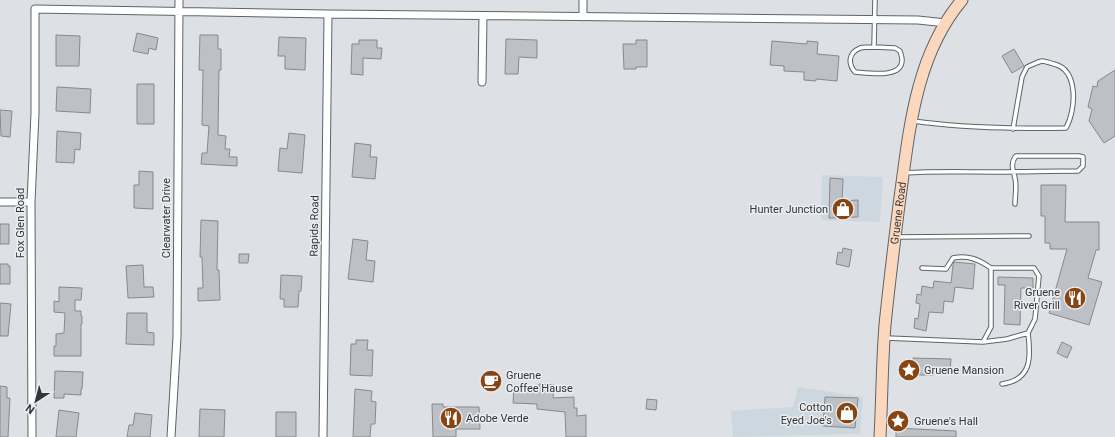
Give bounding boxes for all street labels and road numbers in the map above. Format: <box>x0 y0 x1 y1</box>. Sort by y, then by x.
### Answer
street label: Clearwater Drive <box>160 178 173 258</box>
street label: Gruene Road <box>888 181 909 245</box>
street label: Fox Glen Road <box>14 188 27 258</box>
street label: Rapids Road <box>307 195 322 257</box>

